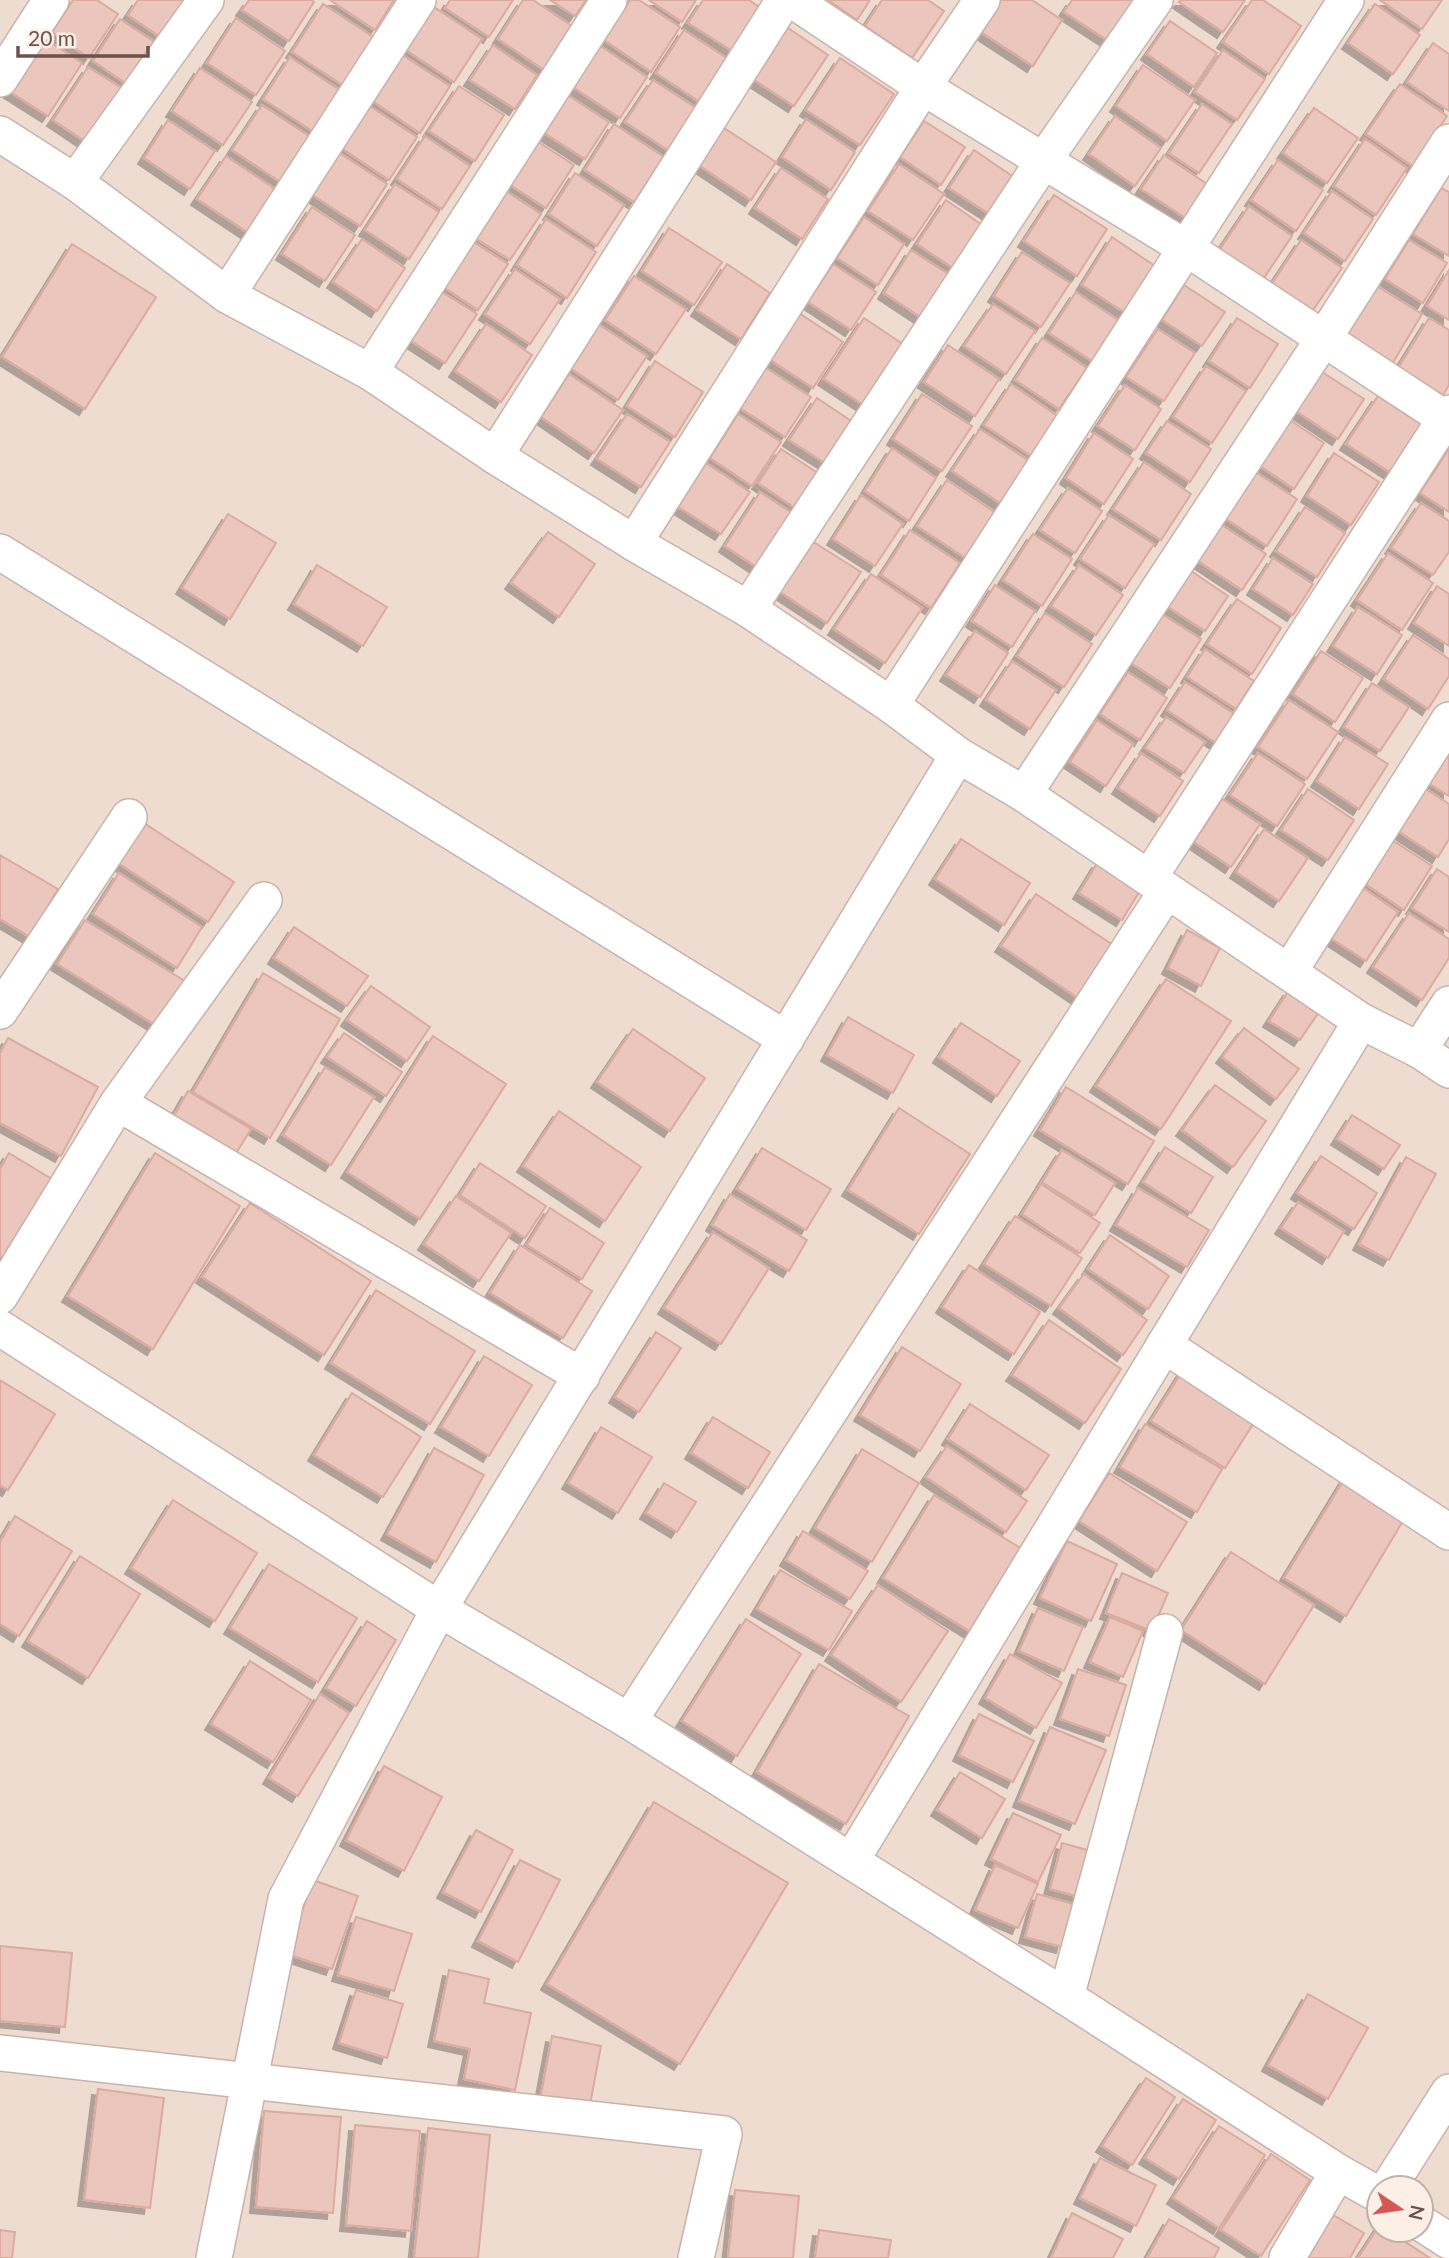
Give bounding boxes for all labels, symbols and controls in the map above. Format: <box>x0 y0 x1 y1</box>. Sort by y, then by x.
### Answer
scale bar <box>18 14 147 58</box>
text: 20 m <box>28 25 75 50</box>
north arrow <box>1365 2174 1435 2244</box>
text: N <box>1404 2203 1430 2223</box>

